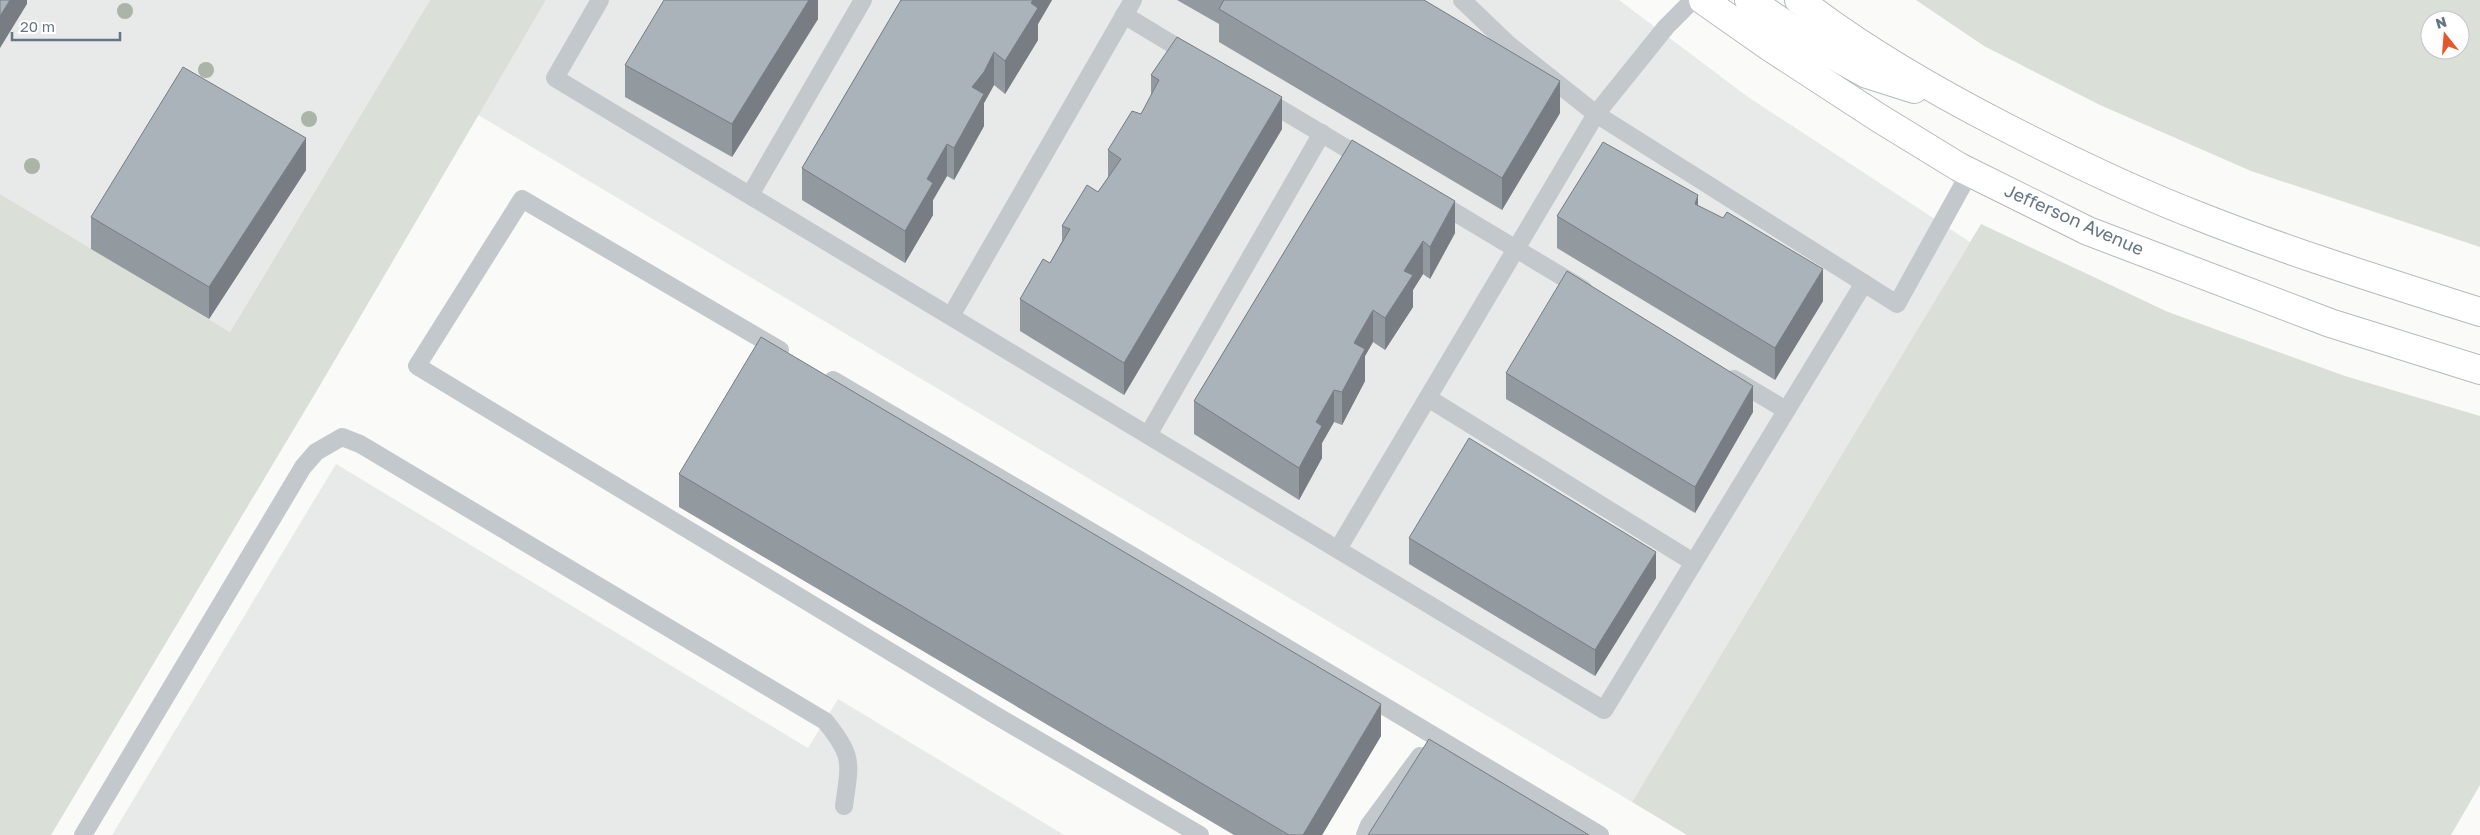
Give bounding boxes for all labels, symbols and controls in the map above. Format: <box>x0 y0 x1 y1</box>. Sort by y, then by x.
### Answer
scale bar <box>12 10 120 42</box>
north arrow <box>2420 10 2470 60</box>
text: N <box>2433 12 2449 32</box>
text: 20 m <box>20 17 55 35</box>
street label: Jefferson Avenue <box>2001 178 2148 260</box>

